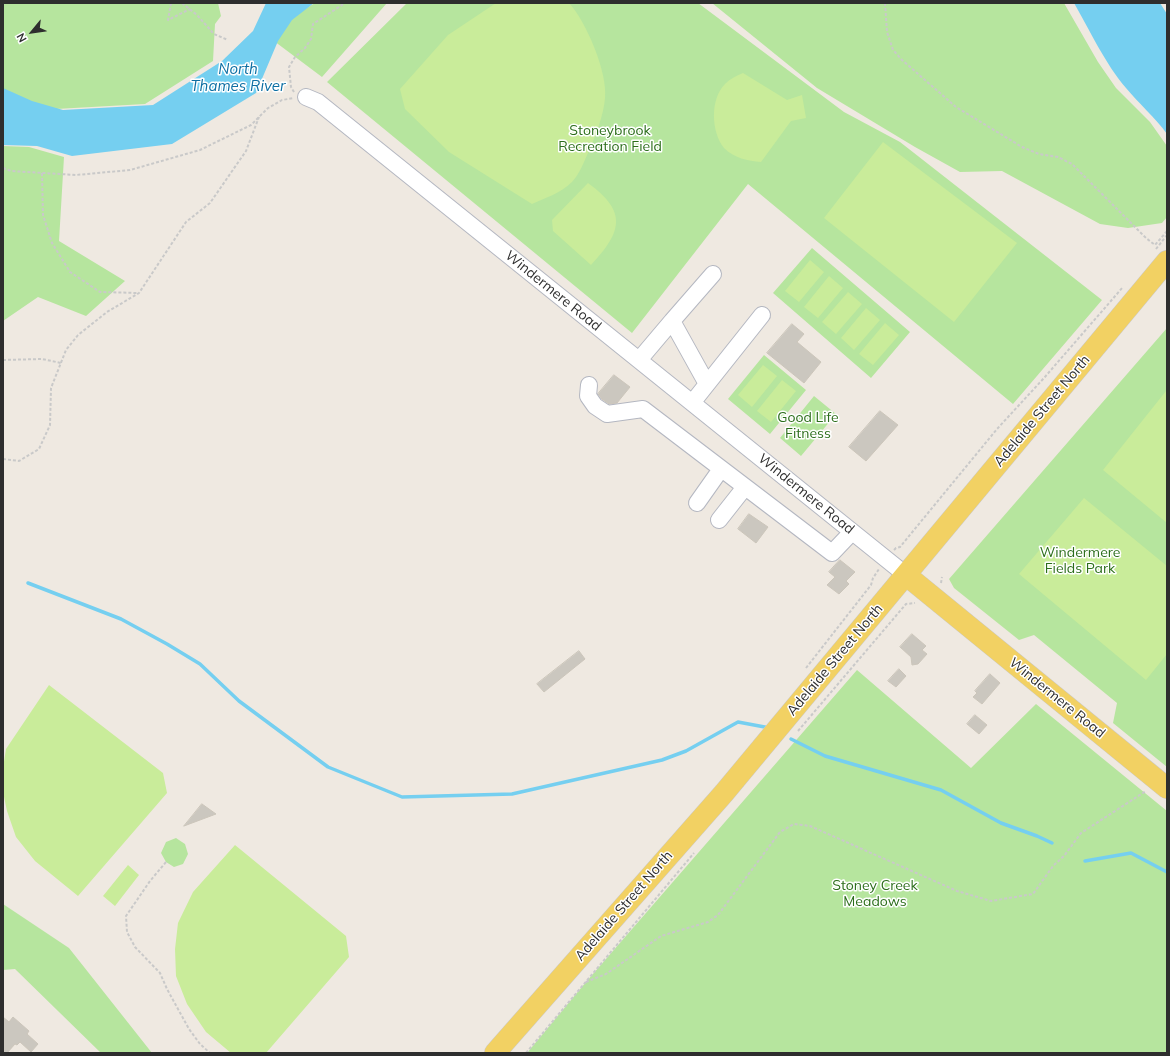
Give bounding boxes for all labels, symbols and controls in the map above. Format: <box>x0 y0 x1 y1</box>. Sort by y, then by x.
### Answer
north arrow <box>12 12 52 52</box>
text: N <box>13 31 30 45</box>
water label: North Thames River <box>191 60 285 95</box>
park label: Stoneybrook Recreation Field <box>558 123 662 156</box>
street label: Windermere Road <box>502 247 604 335</box>
street label: Adelaide Street North <box>990 352 1094 470</box>
park label: Good Life Fitness <box>777 410 839 442</box>
street label: Windermere Road <box>755 450 857 538</box>
park label: Windermere Fields Park <box>1040 545 1120 578</box>
street label: Adelaide Street North <box>783 601 887 719</box>
street label: Windermere Road <box>1006 654 1108 742</box>
street label: Adelaide Street North <box>572 848 676 964</box>
park label: Stoney Creek Meadows <box>832 878 918 910</box>

